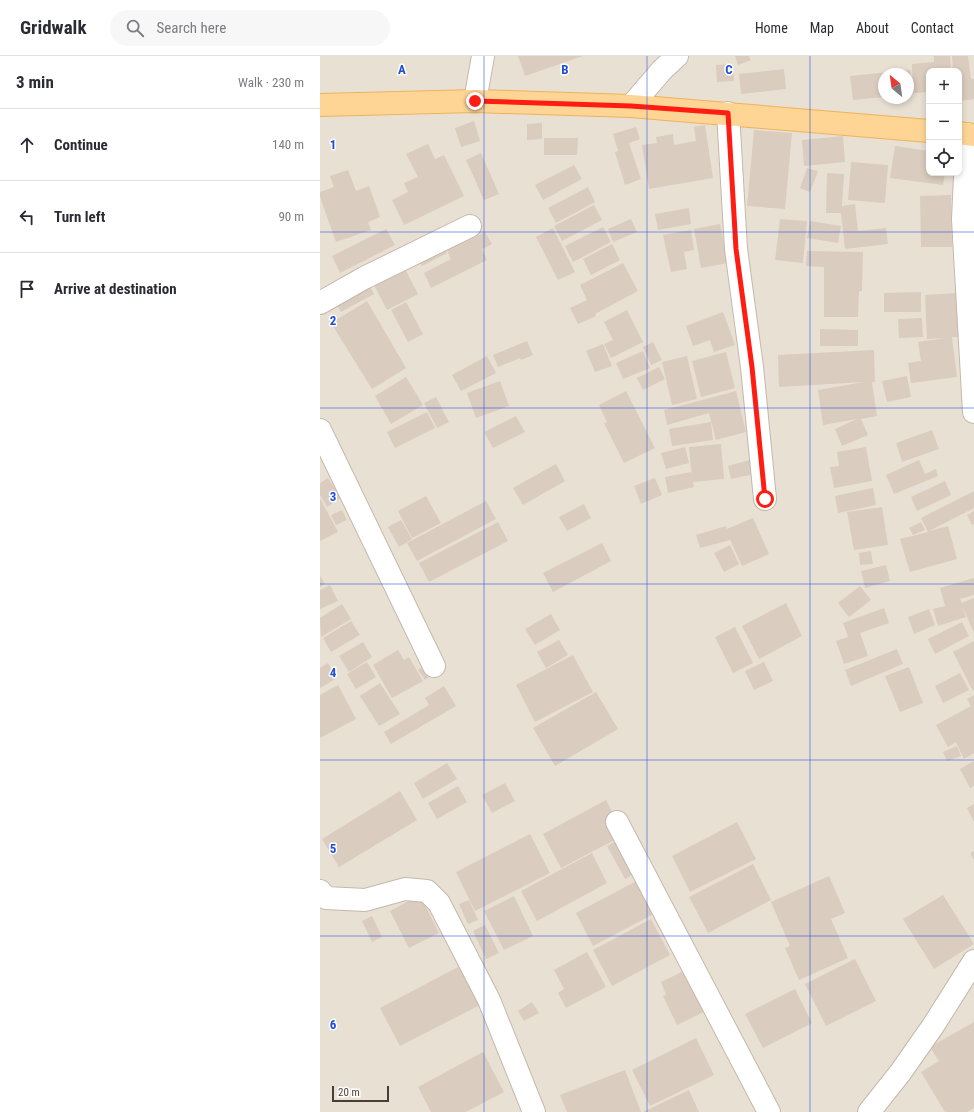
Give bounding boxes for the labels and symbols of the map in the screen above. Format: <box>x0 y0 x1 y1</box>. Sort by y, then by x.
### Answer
text: A <box>398 62 406 77</box>
text: B <box>561 62 569 77</box>
text: C <box>725 62 733 77</box>
north arrow <box>878 68 914 104</box>
route end <box>466 92 484 110</box>
text: 1 <box>330 137 336 152</box>
text: 2 <box>330 313 337 328</box>
text: 3 <box>330 489 336 504</box>
route start <box>756 490 774 508</box>
text: 4 <box>330 665 337 680</box>
text: 5 <box>330 841 337 856</box>
text: 6 <box>330 1017 337 1032</box>
scale bar <box>332 1084 389 1103</box>

